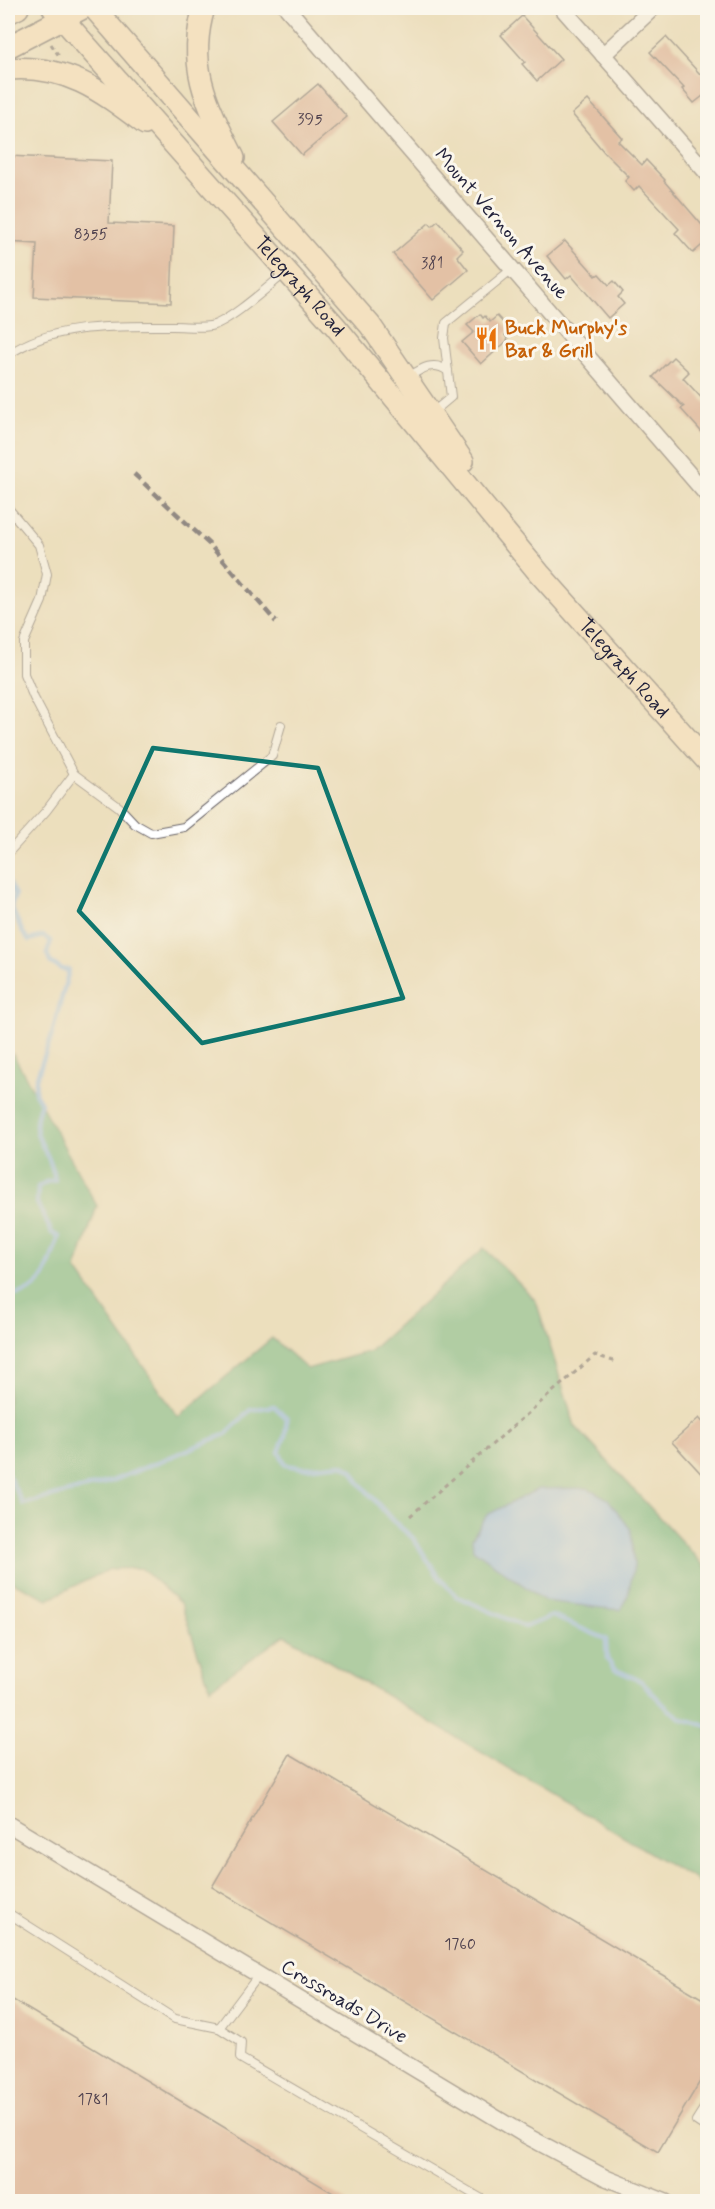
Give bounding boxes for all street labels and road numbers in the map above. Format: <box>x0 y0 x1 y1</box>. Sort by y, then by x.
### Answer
street label: Mount Vernon Avenue <box>428 143 574 305</box>
street label: Telegraph Road <box>248 230 352 342</box>
street label: Telegraph Road <box>572 612 676 724</box>
street label: Crossroads Drive <box>276 1954 412 2050</box>

